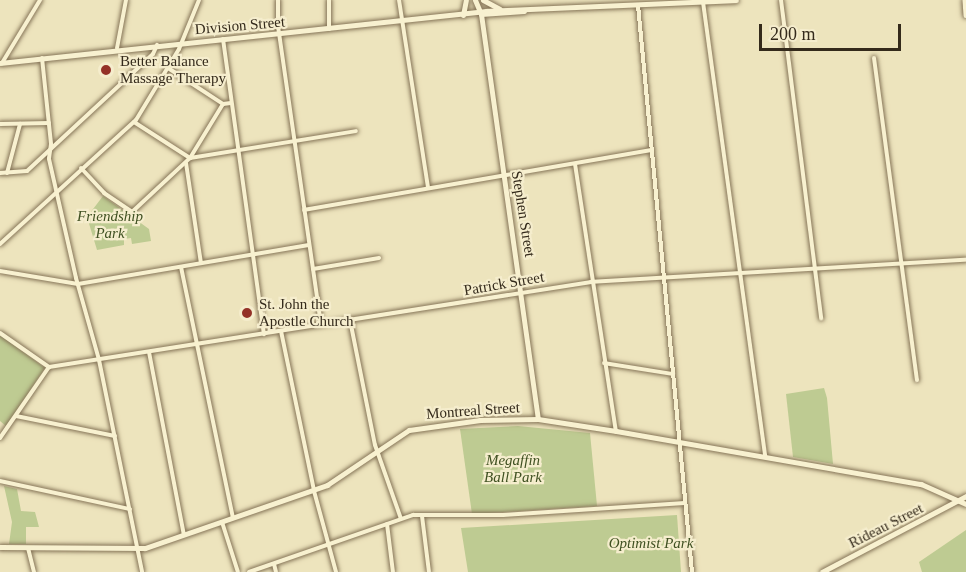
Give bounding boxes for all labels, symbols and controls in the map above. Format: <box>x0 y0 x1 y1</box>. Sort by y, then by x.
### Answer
scale bar <box>762 12 904 50</box>
street label: Division Street <box>194 13 286 39</box>
text: 200 m <box>770 24 816 44</box>
place label: Better Balance Massage Therapy <box>120 52 226 87</box>
marker: Better Balance Massage Therapy <box>97 61 115 79</box>
street label: Stephen Street <box>507 170 539 258</box>
park label: Friendship Park <box>77 207 143 242</box>
street label: Patrick Street <box>462 268 546 300</box>
place label: St. John the Apostle Church <box>259 295 354 330</box>
marker: St. John the Apostle Church <box>240 306 254 320</box>
street label: Montreal Street <box>426 399 520 423</box>
park label: Megaffin Ball Park <box>484 451 542 486</box>
street label: Rideau Street <box>846 500 926 552</box>
park label: Optimist Park <box>609 535 693 553</box>

